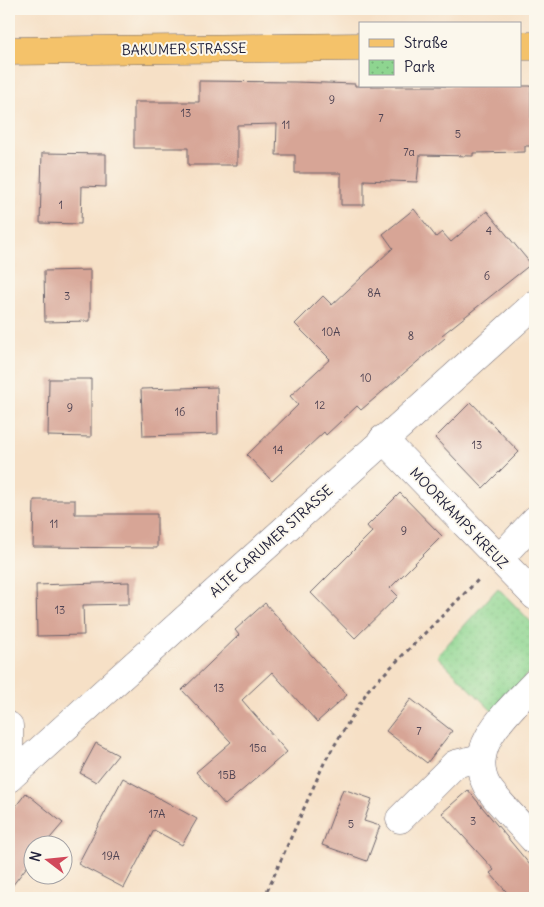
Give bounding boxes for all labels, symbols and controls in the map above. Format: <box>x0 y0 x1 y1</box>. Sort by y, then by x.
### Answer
legend <box>359 22 522 88</box>
text: Straße <box>404 33 448 52</box>
street label: BAKUMER STRASSE <box>121 39 247 59</box>
text: Park <box>404 57 435 76</box>
house number: 9 <box>329 93 335 107</box>
house number: 13 <box>181 106 191 120</box>
house number: 7 <box>378 111 384 125</box>
house number: 11 <box>282 118 290 132</box>
house number: 5 <box>455 127 461 141</box>
house number: 7a <box>403 145 415 159</box>
house number: 1 <box>59 198 63 212</box>
house number: 4 <box>486 224 492 238</box>
house number: 6 <box>484 269 490 283</box>
house number: 8A <box>367 286 381 300</box>
house number: 3 <box>64 289 70 303</box>
house number: 10A <box>322 325 340 339</box>
house number: 8 <box>408 329 414 343</box>
house number: 10 <box>360 371 372 385</box>
house number: 12 <box>315 398 325 412</box>
house number: 9 <box>67 401 73 415</box>
house number: 16 <box>175 405 185 419</box>
house number: 13 <box>472 438 482 452</box>
house number: 14 <box>273 443 283 457</box>
street label: MOORKAMPS KREUZ <box>406 464 512 572</box>
street label: ALTE CARUMER STRASSE <box>206 481 336 601</box>
house number: 11 <box>50 517 58 531</box>
house number: 9 <box>401 524 407 538</box>
house number: 13 <box>55 603 65 617</box>
house number: 13 <box>214 681 224 695</box>
house number: 7 <box>416 724 422 738</box>
house number: 15a <box>250 741 266 755</box>
house number: 15B <box>218 768 236 782</box>
house number: 17A <box>149 807 165 821</box>
house number: 3 <box>470 814 476 828</box>
house number: 5 <box>348 817 354 831</box>
north arrow <box>22 834 72 884</box>
text: N <box>26 849 45 864</box>
house number: 19A <box>102 849 120 863</box>

